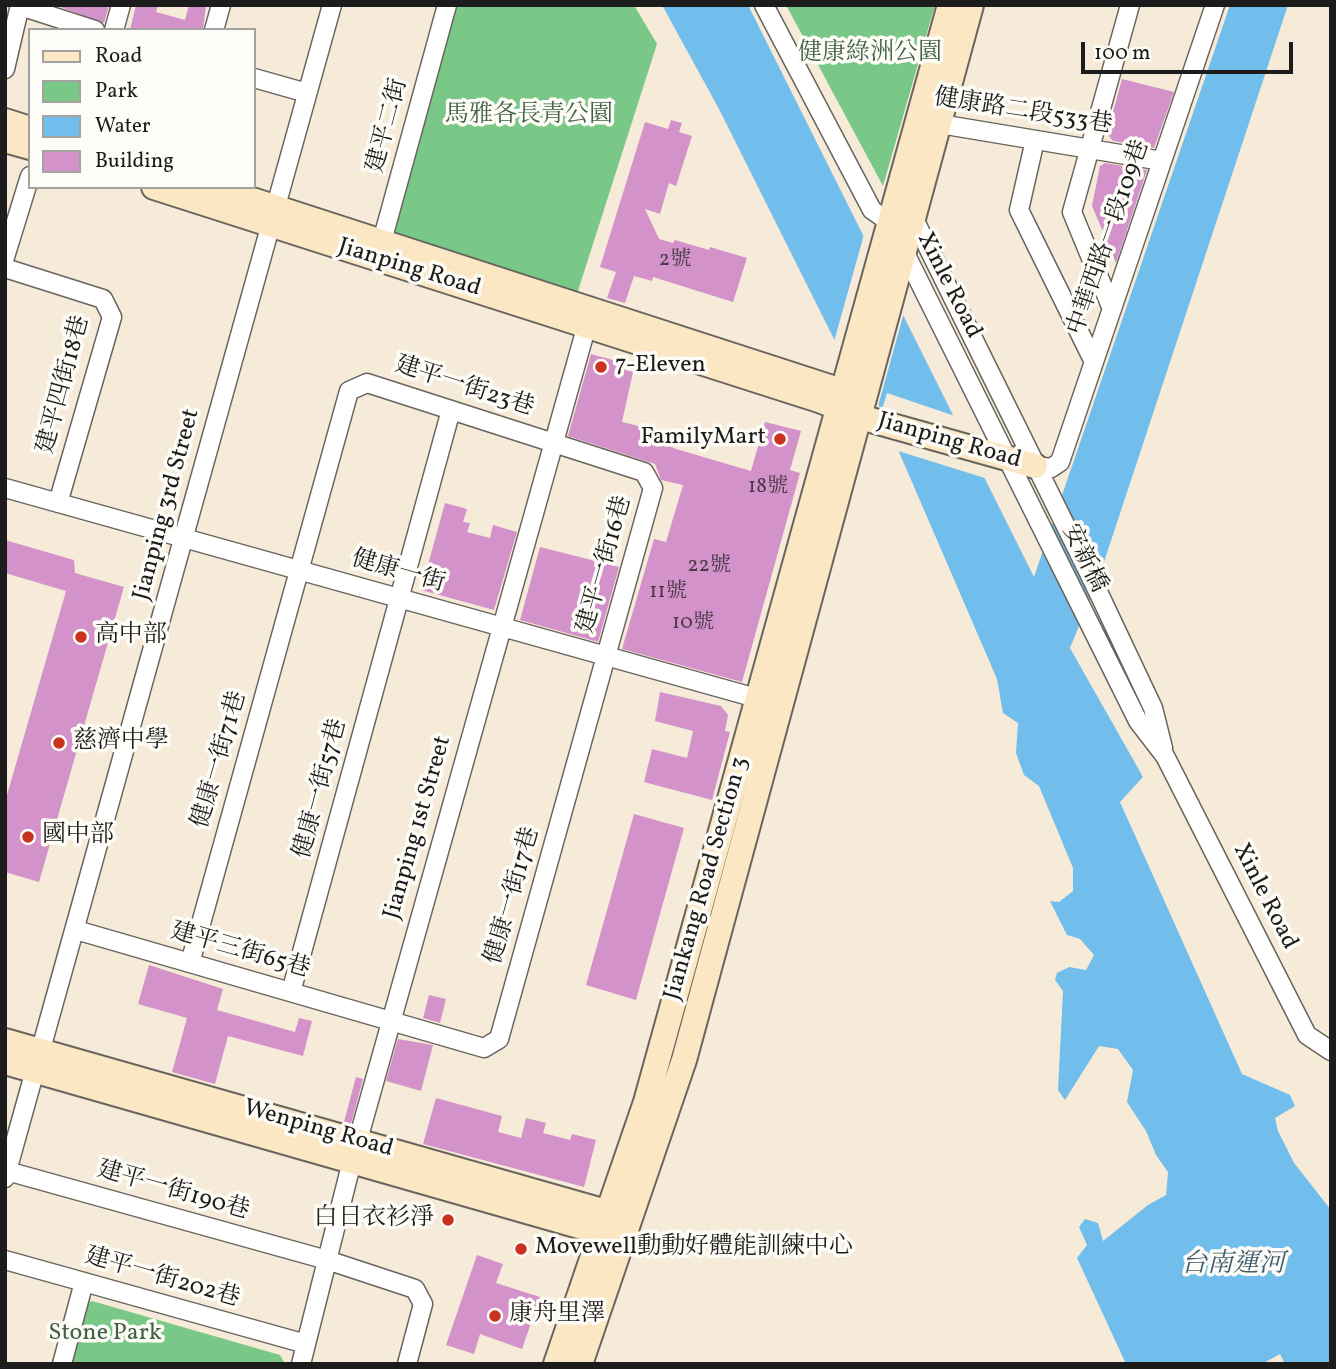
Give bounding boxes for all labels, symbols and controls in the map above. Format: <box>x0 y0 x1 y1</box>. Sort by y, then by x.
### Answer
legend <box>28 28 256 189</box>
scale bar <box>1084 28 1296 72</box>
text: 100 m <box>1094 39 1151 68</box>
park label: 健康綠洲公園 <box>798 41 942 69</box>
text: Road <box>95 42 142 71</box>
street label: 建平二街 <box>363 76 415 176</box>
text: Park <box>95 77 138 106</box>
street label: 健康路二段533巷 <box>932 85 1114 141</box>
park label: 馬雅各長青公園 <box>445 103 613 131</box>
text: Water <box>95 112 151 141</box>
street label: 中華西路一段109巷 <box>1063 137 1157 339</box>
text: Building <box>95 147 174 176</box>
street label: Xinle Road <box>909 228 987 344</box>
street label: Jianping Road <box>334 234 484 304</box>
house number: 2號 <box>659 248 691 274</box>
street label: 建平四街18巷 <box>33 313 97 457</box>
street label: 建平一街23巷 <box>391 352 537 424</box>
place label: 7-Eleven <box>615 353 706 381</box>
marker: 7-Eleven <box>593 359 609 375</box>
street label: Jianping 3rd Street <box>129 406 207 604</box>
street label: Jianping Road <box>874 408 1024 476</box>
place label: FamilyMart <box>640 425 766 453</box>
marker: FamilyMart <box>772 431 788 447</box>
house number: 18號 <box>748 475 788 501</box>
street label: 建平一街16巷 <box>573 493 639 637</box>
street label: 安新橋 <box>1054 520 1112 598</box>
street label: 健康一街 <box>348 546 448 600</box>
house number: 22號 <box>687 554 731 580</box>
house number: 11號 <box>649 580 687 606</box>
house number: 10號 <box>672 611 714 637</box>
place label: 高中部 <box>95 623 167 651</box>
marker: 高中部 <box>73 629 89 645</box>
street label: 健康一街71巷 <box>188 688 254 832</box>
street label: 健康一街57巷 <box>290 716 354 862</box>
place label: 慈濟中學 <box>73 729 169 757</box>
street label: Jianping 1st Street <box>379 733 459 923</box>
marker: 慈濟中學 <box>51 735 67 751</box>
street label: Jiankang Road Section 3 <box>659 754 757 1004</box>
place label: 國中部 <box>42 823 114 851</box>
street label: 健康一街17巷 <box>481 824 547 968</box>
marker: 國中部 <box>20 829 36 845</box>
street label: Xinle Road <box>1225 839 1303 955</box>
street label: 建平三街65巷 <box>167 918 313 986</box>
street label: Wenping Road <box>240 1095 396 1165</box>
street label: 建平一街190巷 <box>94 1157 252 1227</box>
place label: 白日衣衫淨 <box>314 1206 434 1234</box>
marker: 白日衣衫淨 <box>440 1212 456 1228</box>
place label: Movewell動動好體能訓練中心 <box>535 1235 853 1263</box>
marker: Movewell動動好體能訓練中心 <box>513 1241 529 1257</box>
street label: 建平一街202巷 <box>81 1243 243 1315</box>
water label: 台南運河 <box>1181 1250 1285 1282</box>
place label: 康舟里澤 <box>509 1302 605 1330</box>
marker: 康舟里澤 <box>487 1308 503 1324</box>
park label: Stone Park <box>48 1321 162 1349</box>

